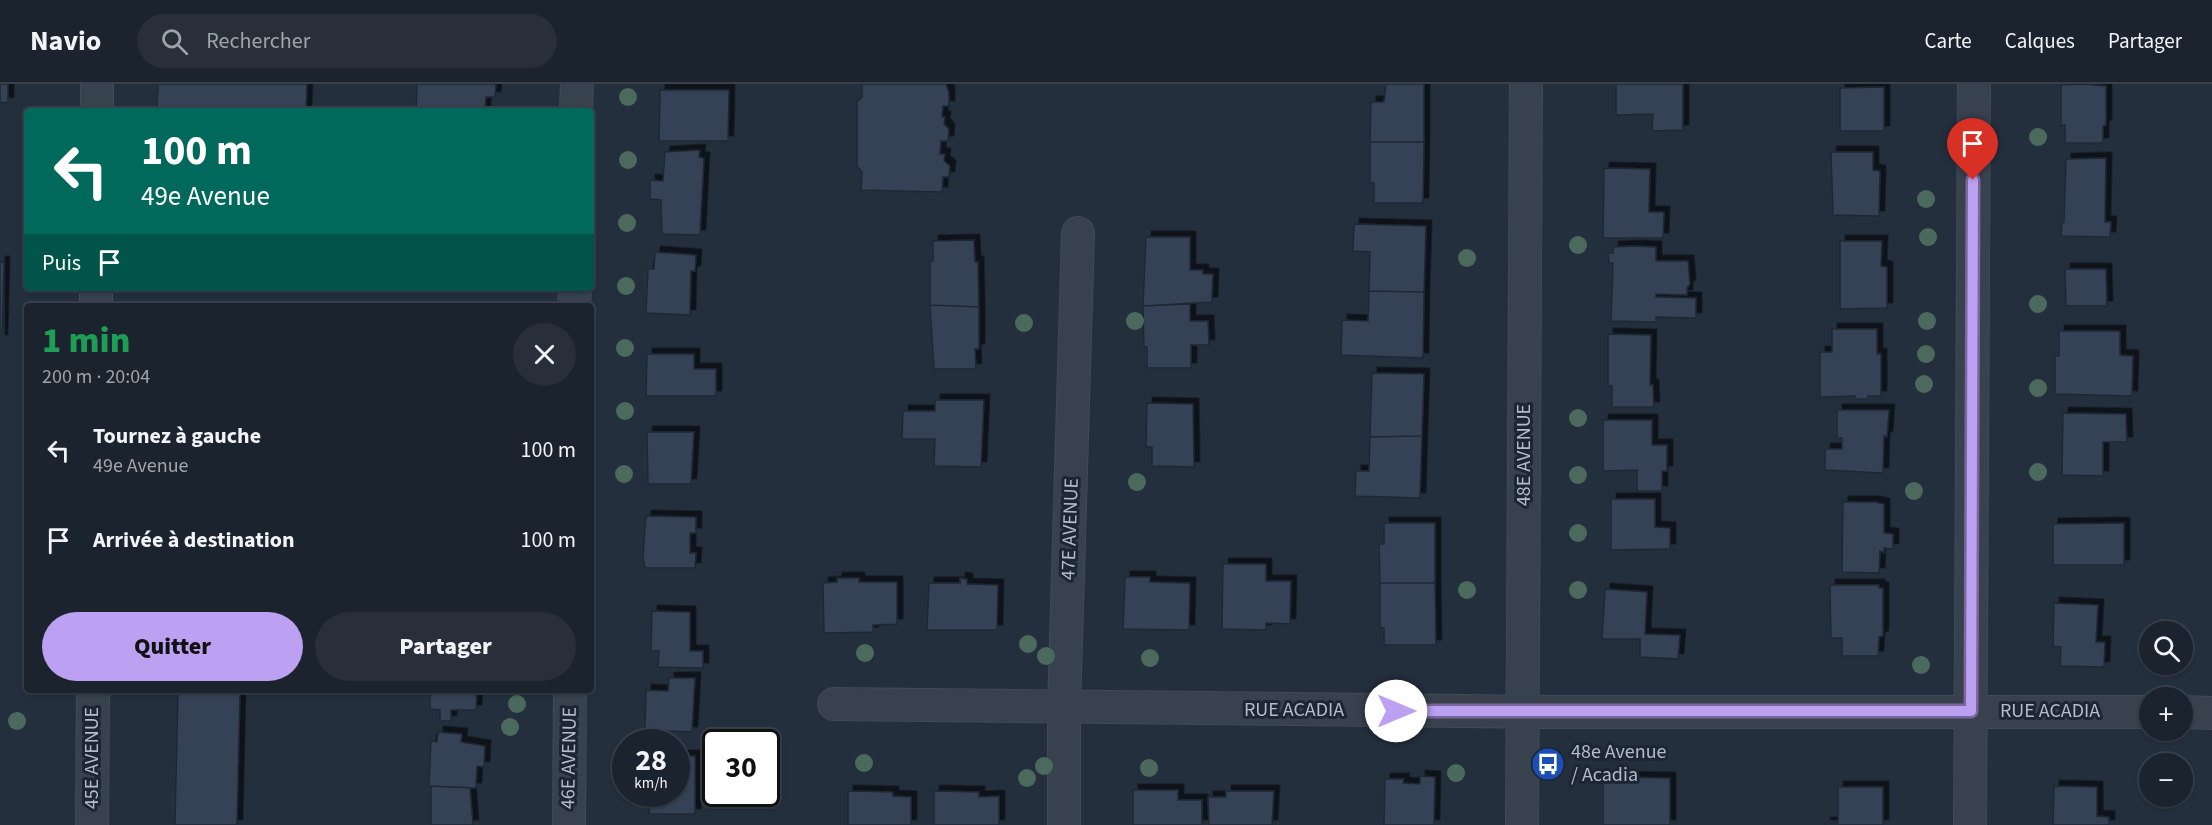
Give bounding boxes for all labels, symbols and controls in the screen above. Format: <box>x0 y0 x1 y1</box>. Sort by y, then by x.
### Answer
search box <box>137 14 557 68</box>
text: Navio <box>30 21 101 61</box>
icon: search <box>158 25 191 58</box>
text: Rechercher <box>206 25 310 57</box>
text: Carte <box>1925 26 1972 56</box>
text: Calques <box>2005 26 2075 56</box>
text: Partager <box>2108 26 2182 56</box>
pin <box>1947 118 1998 180</box>
text: 100 m <box>141 121 252 181</box>
icon: arrive <box>1956 127 1989 160</box>
icon: left <box>42 132 120 210</box>
text: 49e Avenue <box>141 177 270 216</box>
icon: arrive <box>93 246 126 279</box>
text: Puis <box>42 247 81 279</box>
text: 1 min <box>42 315 130 366</box>
button: close <box>513 323 576 386</box>
text: 200 m · 20:04 <box>42 363 150 391</box>
street label: 48E AVENUE <box>1510 404 1538 506</box>
text: Tournez à gauche <box>93 420 261 452</box>
icon: left <box>42 434 75 467</box>
text: 100 m <box>521 434 576 466</box>
text: 49e Avenue <box>93 452 188 480</box>
street label: 47E AVENUE <box>1054 477 1086 581</box>
icon: arrive <box>42 524 75 557</box>
text: Arrivée à destination <box>93 524 295 556</box>
text: 100 m <box>521 524 576 556</box>
button: Quitter <box>42 612 303 681</box>
button: Partager <box>315 612 576 681</box>
map controls <box>2139 621 2193 807</box>
button: search <box>2139 621 2193 675</box>
position arrow <box>1364 679 1428 743</box>
button: + <box>2139 687 2193 741</box>
street label: RUE ACADIA <box>1244 696 1344 724</box>
street label: RUE ACADIA <box>2000 697 2100 725</box>
street label: 45E AVENUE <box>78 707 106 809</box>
street label: 46E AVENUE <box>554 707 584 809</box>
speed limit sign: 30 <box>702 729 780 807</box>
place label: 48e Avenue / Acadia <box>1571 738 1667 789</box>
text: 28 <box>635 739 667 782</box>
bus stop icon: 48e Avenue / Acadia <box>1530 746 1566 782</box>
button: − <box>2139 753 2193 807</box>
text: km/h <box>634 773 668 794</box>

